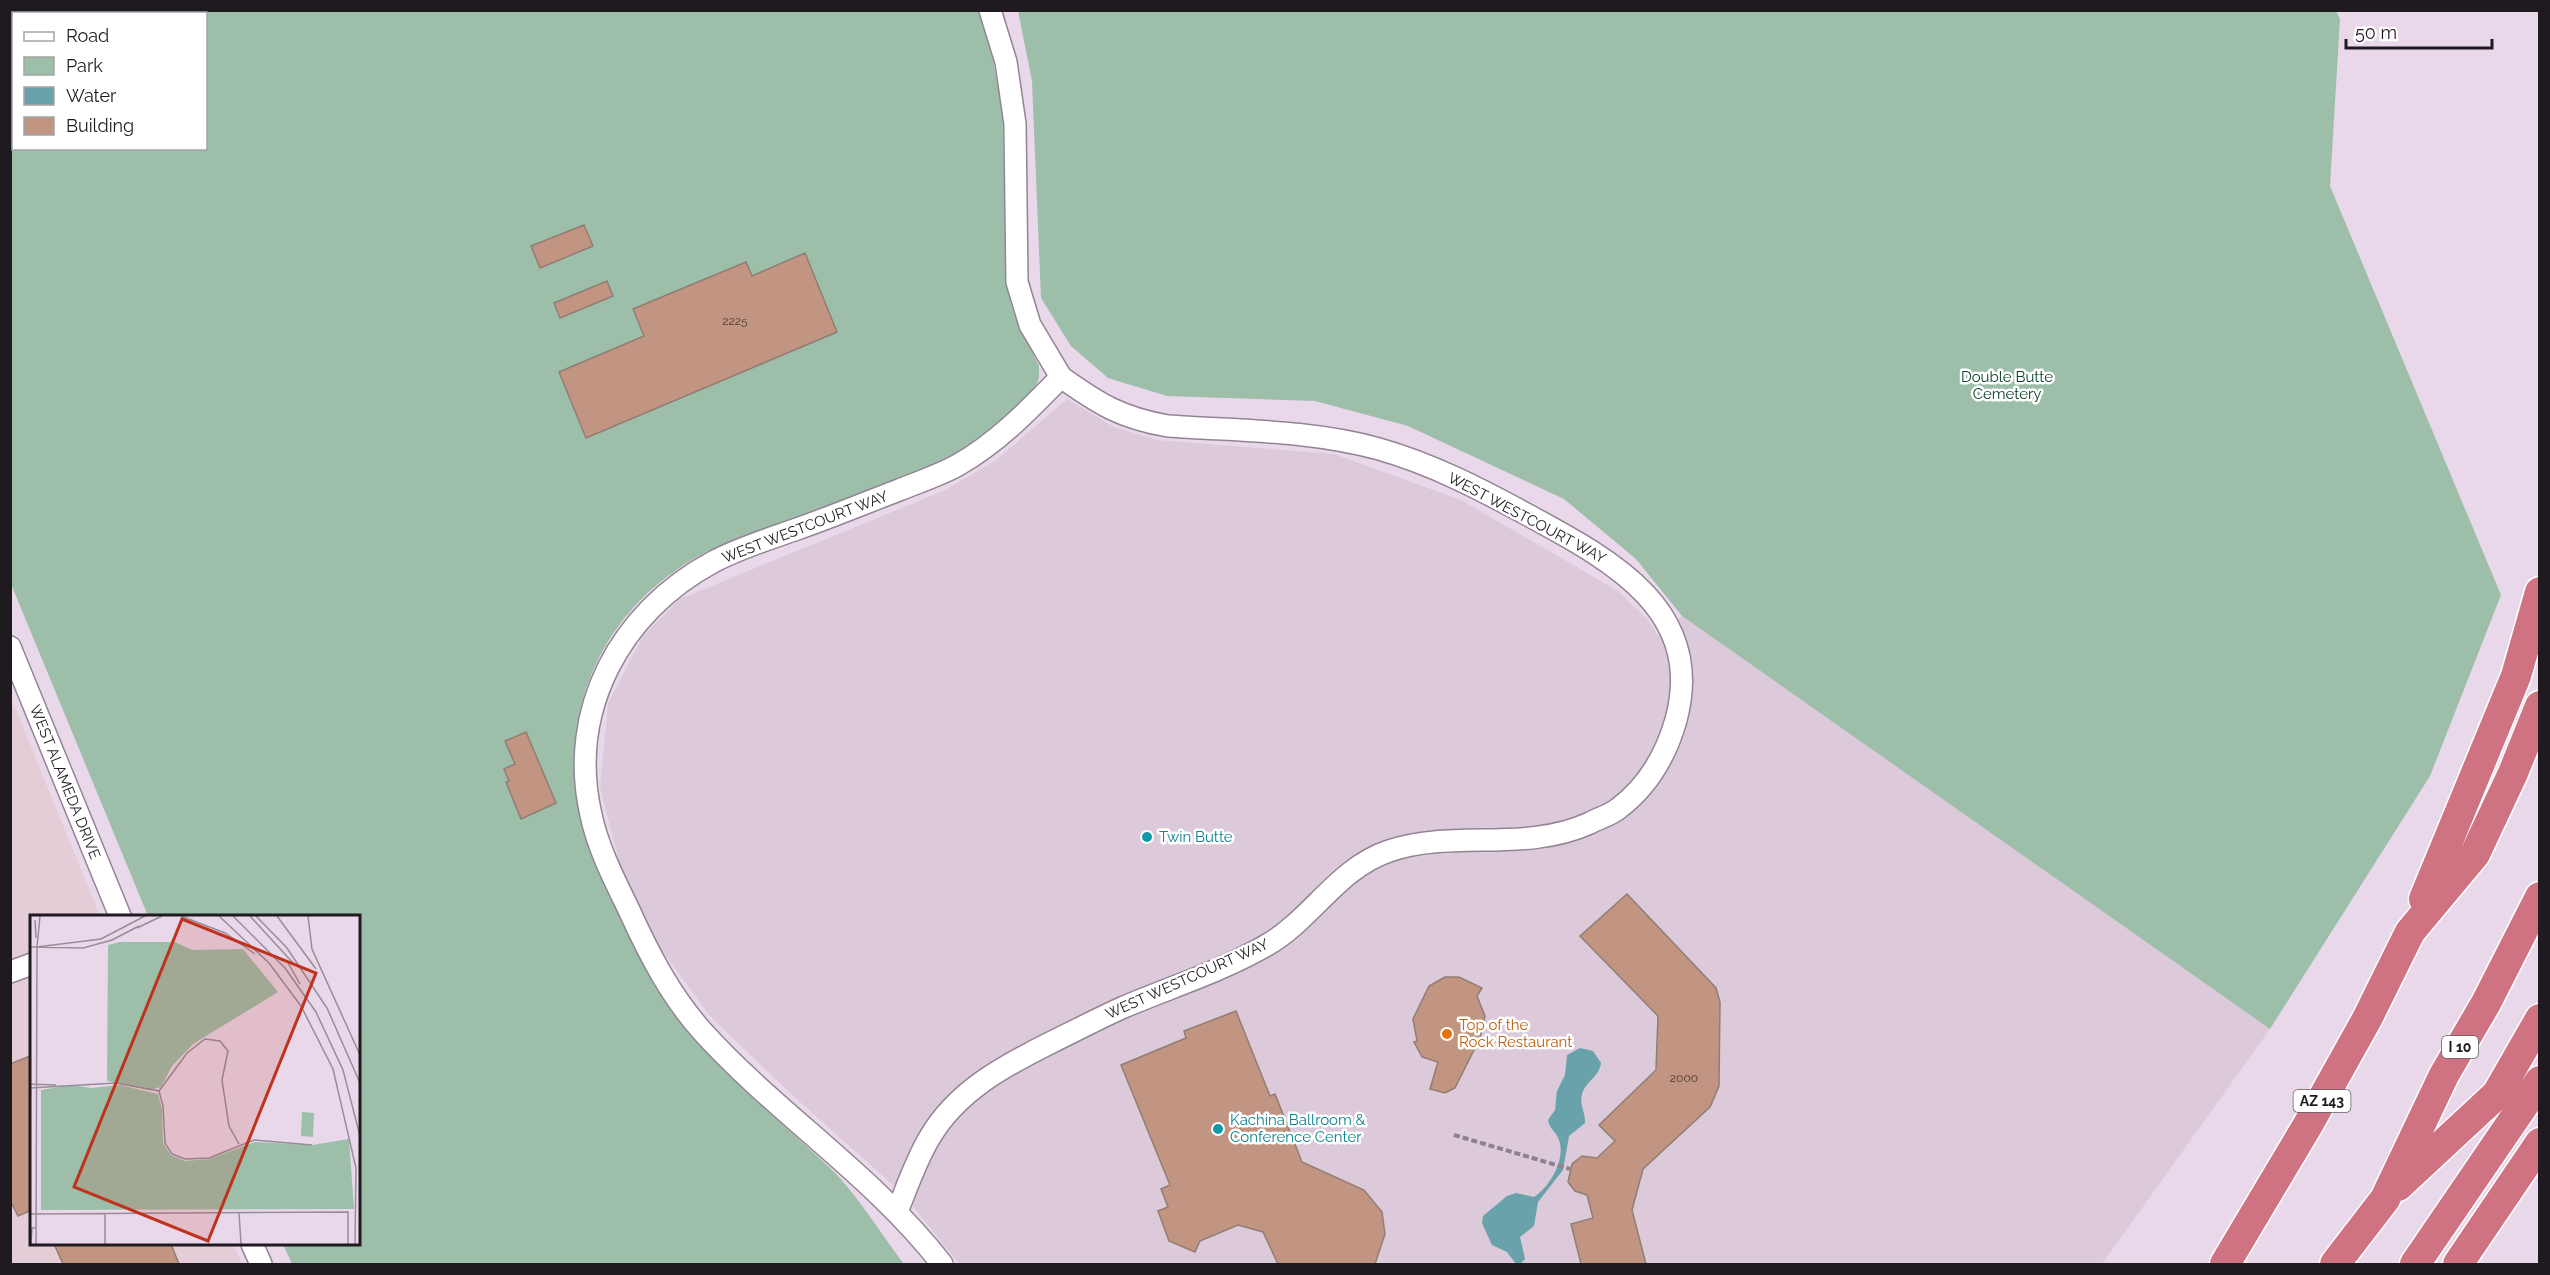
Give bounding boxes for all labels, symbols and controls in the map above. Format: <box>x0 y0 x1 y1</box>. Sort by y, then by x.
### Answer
legend <box>12 12 207 150</box>
scale bar <box>2346 12 2492 50</box>
text: 50 m <box>2355 22 2397 43</box>
text: Road <box>66 25 109 46</box>
text: Park <box>66 55 103 76</box>
text: Water <box>66 85 117 106</box>
text: Building <box>66 115 134 136</box>
house number: 2225 <box>722 314 748 328</box>
park label: Double Butte Cemetery <box>1961 368 2053 403</box>
street label: WEST WESTCOURT WAY <box>1445 469 1609 567</box>
street label: WEST WESTCOURT WAY <box>719 487 891 567</box>
street label: WEST ALAMEDA DRIVE <box>26 702 104 862</box>
place label: Twin Butte <box>1159 828 1233 846</box>
marker: Twin Butte <box>1140 830 1154 844</box>
inset map <box>30 915 360 1245</box>
street label: WEST WESTCOURT WAY <box>1103 935 1271 1023</box>
place label: Top of the Rock Restaurant <box>1459 1016 1572 1051</box>
marker: Top of the Rock Restaurant <box>1440 1027 1454 1041</box>
road number: I 10 <box>2442 1036 2478 1058</box>
house number: 2000 <box>1670 1071 1698 1085</box>
road number: AZ 143 <box>2294 1090 2350 1112</box>
place label: Kachina Ballroom & Conference Center <box>1230 1111 1366 1146</box>
marker: Kachina Ballroom & Conference Center <box>1211 1122 1225 1136</box>

